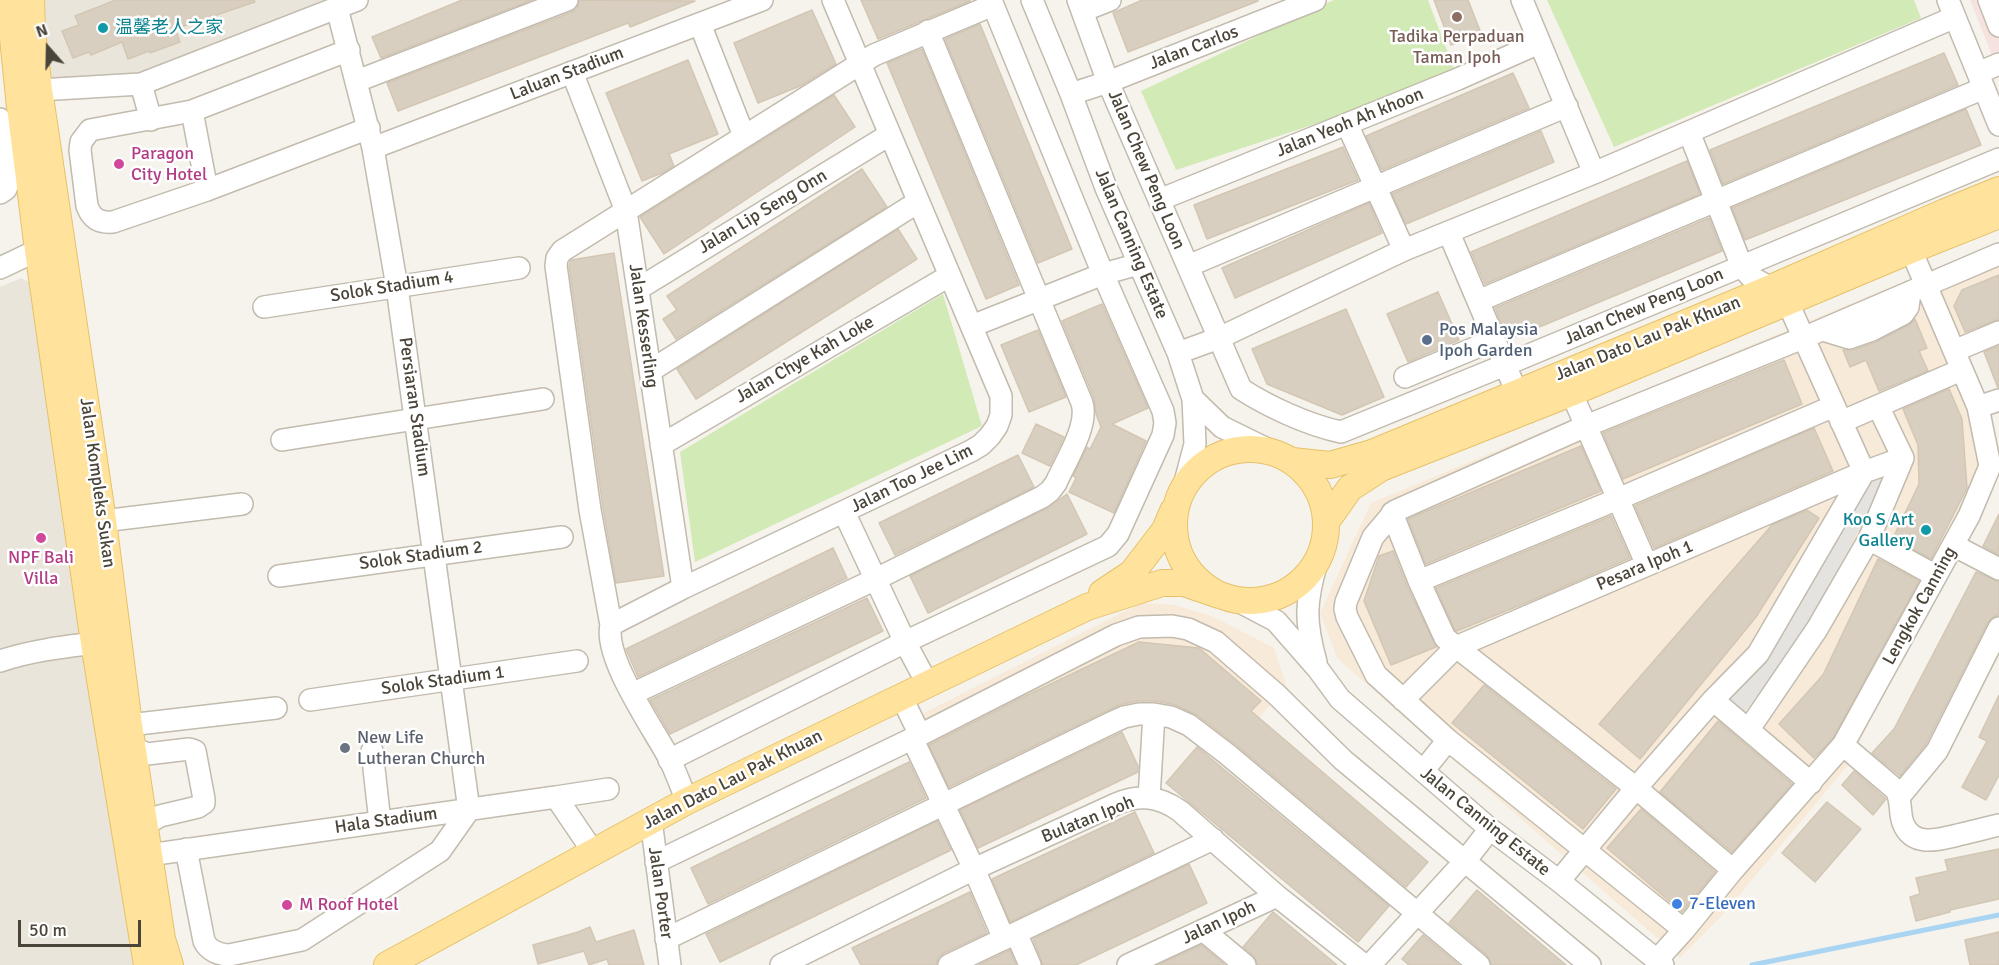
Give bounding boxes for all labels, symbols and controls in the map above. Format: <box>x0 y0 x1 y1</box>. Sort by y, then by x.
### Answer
marker: Tadika Perpaduan Taman Ipoh <box>1450 10 1464 24</box>
place label: 温馨老人之家 <box>115 17 223 39</box>
north arrow <box>18 18 78 78</box>
text: N <box>33 20 50 42</box>
marker: 温馨老人之家 <box>96 21 110 35</box>
street label: Jalan Carlos <box>1146 21 1242 75</box>
place label: Tadika Perpaduan Taman Ipoh <box>1389 26 1525 68</box>
street label: Laluan Stadium <box>507 42 627 106</box>
street label: Jalan Yeoh Ah khoon <box>1273 84 1427 162</box>
street label: Jalan Chew Peng Loon <box>1103 87 1189 253</box>
place label: Paragon City Hotel <box>131 143 207 186</box>
marker: Paragon City Hotel <box>112 157 126 171</box>
street label: Jalan Lip Seng Onn <box>695 165 831 259</box>
street label: Jalan Canning Estate <box>1090 166 1172 322</box>
street label: Jalan Kesserling <box>624 263 662 389</box>
street label: Jalan Chew Peng Loon <box>1561 264 1727 350</box>
street label: Solok Stadium 4 <box>329 267 455 307</box>
street label: Jalan Dato Lau Pak Khuan <box>1552 292 1744 386</box>
street label: Jalan Chye Kah Loke <box>732 312 878 408</box>
place label: Pos Malaysia Ipoh Garden <box>1439 319 1538 362</box>
marker: Pos Malaysia Ipoh Garden <box>1420 333 1434 347</box>
street label: Persiaran Stadium <box>394 336 434 478</box>
street label: Jalan Kompleks Sukan <box>74 397 120 569</box>
street label: Jalan Too Jee Lim <box>847 440 977 518</box>
place label: Koo S Art Gallery <box>1843 509 1914 552</box>
marker: Koo S Art Gallery <box>1919 523 1933 537</box>
marker: NPF Bali Villa <box>34 531 48 545</box>
street label: Pesara Ipoh 1 <box>1593 536 1697 596</box>
street label: Solok Stadium 2 <box>358 537 484 575</box>
street label: Lengkok Canning <box>1879 543 1961 669</box>
place label: NPF Bali Villa <box>8 547 74 590</box>
street label: Solok Stadium 1 <box>380 662 506 700</box>
street label: Jalan Dato Lau Pak Khuan <box>640 725 826 835</box>
place label: New Life Lutheran Church <box>357 727 485 770</box>
marker: New Life Lutheran Church <box>338 741 352 755</box>
street label: Jalan Canning Estate <box>1416 763 1554 881</box>
street label: Bulatan Ipoh <box>1038 792 1138 848</box>
street label: Hala Stadium <box>333 803 439 839</box>
street label: Jalan Porter <box>643 846 677 940</box>
place label: 7-Eleven <box>1689 893 1756 915</box>
place label: M Roof Hotel <box>299 894 398 916</box>
street label: Jalan Ipoh <box>1179 897 1259 949</box>
marker: 7-Eleven <box>1670 897 1684 911</box>
marker: M Roof Hotel <box>280 898 294 912</box>
scale bar <box>21 908 144 946</box>
text: 50 m <box>29 919 67 941</box>

